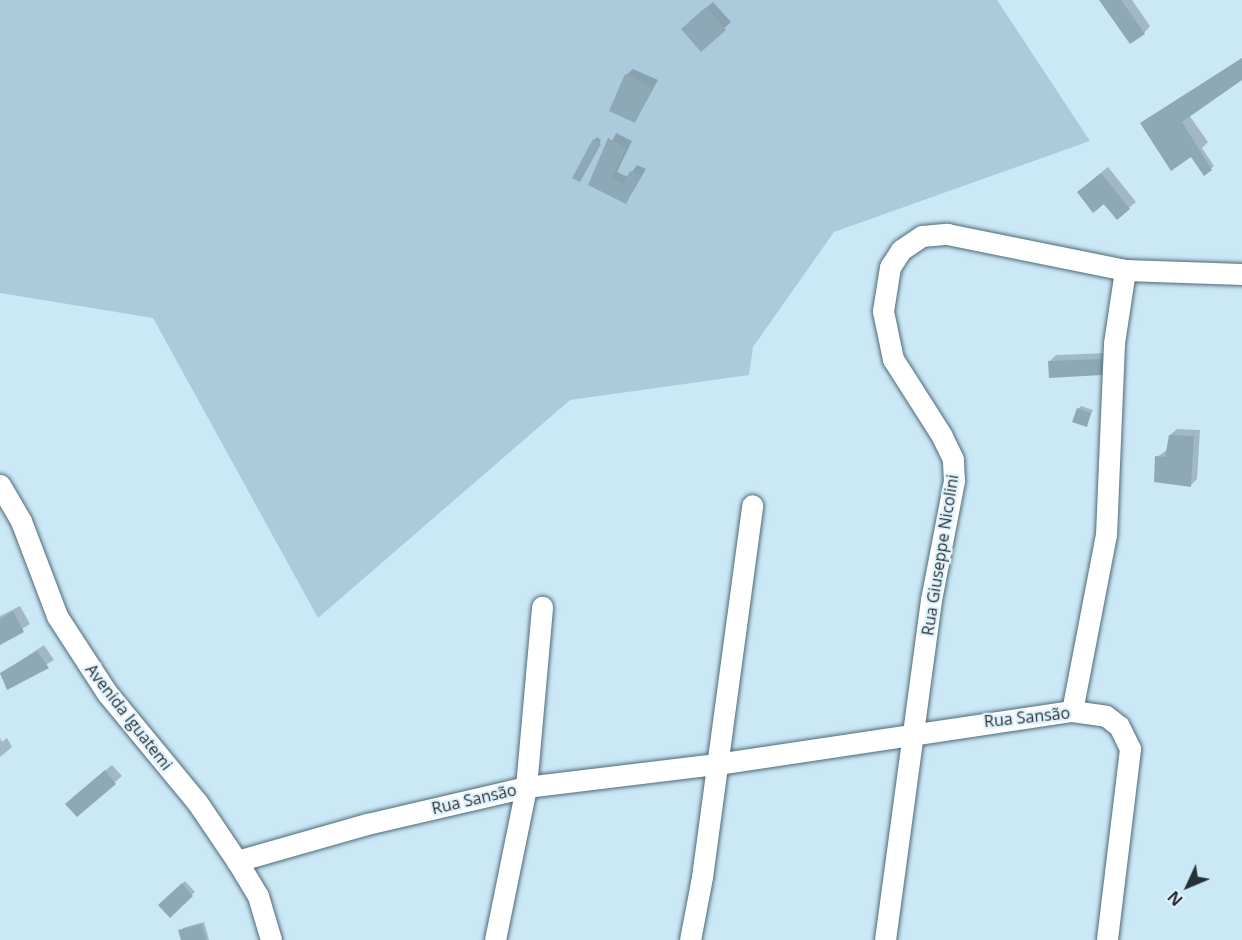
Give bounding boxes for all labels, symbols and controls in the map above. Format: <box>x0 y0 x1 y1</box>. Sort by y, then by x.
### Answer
street label: Rua Giuseppe Nicolini <box>918 473 962 637</box>
street label: Avenida Iguatemi <box>82 660 176 774</box>
street label: Rua Sansão <box>983 703 1071 731</box>
street label: Rua Sansão <box>430 780 518 818</box>
north arrow <box>1158 856 1218 916</box>
text: N <box>1163 886 1187 911</box>

